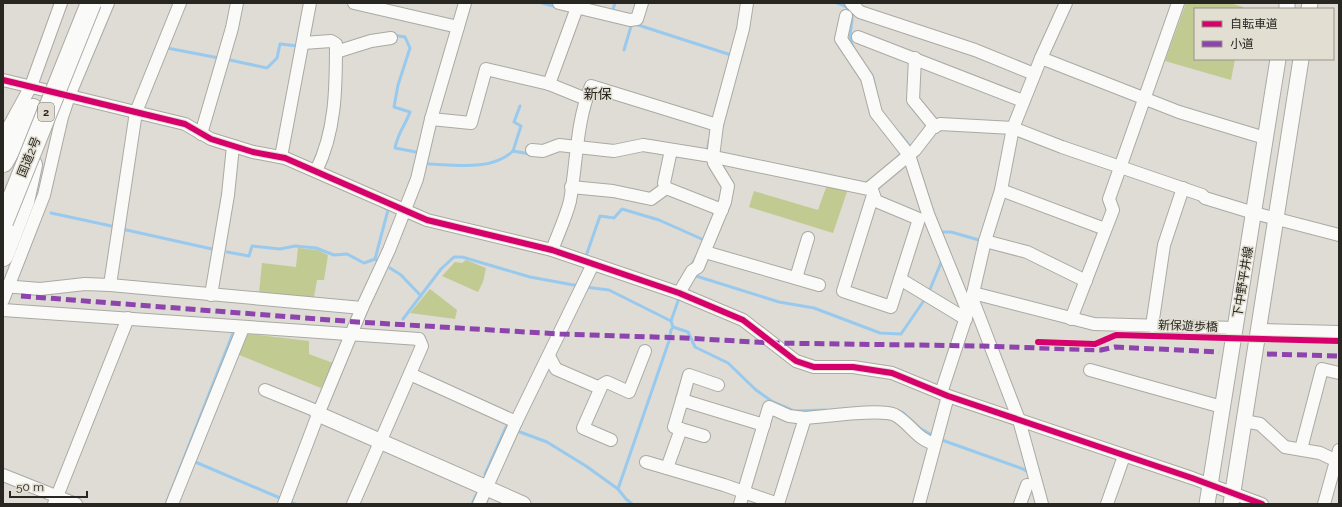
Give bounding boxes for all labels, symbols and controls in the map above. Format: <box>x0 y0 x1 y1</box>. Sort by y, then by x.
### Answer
legend <box>1194 8 1334 60</box>
text: 自転車道 <box>1230 17 1278 31</box>
text: 小道 <box>1230 37 1254 51</box>
district label: 新保 <box>584 86 612 102</box>
road number: 2 <box>38 103 54 121</box>
street label: 国道2号 <box>15 135 43 179</box>
street label: 下中野平井線 <box>1230 245 1256 319</box>
street label: 新保遊歩橋 <box>1158 318 1218 334</box>
scale bar <box>10 473 87 499</box>
text: 50 m <box>16 480 44 494</box>

